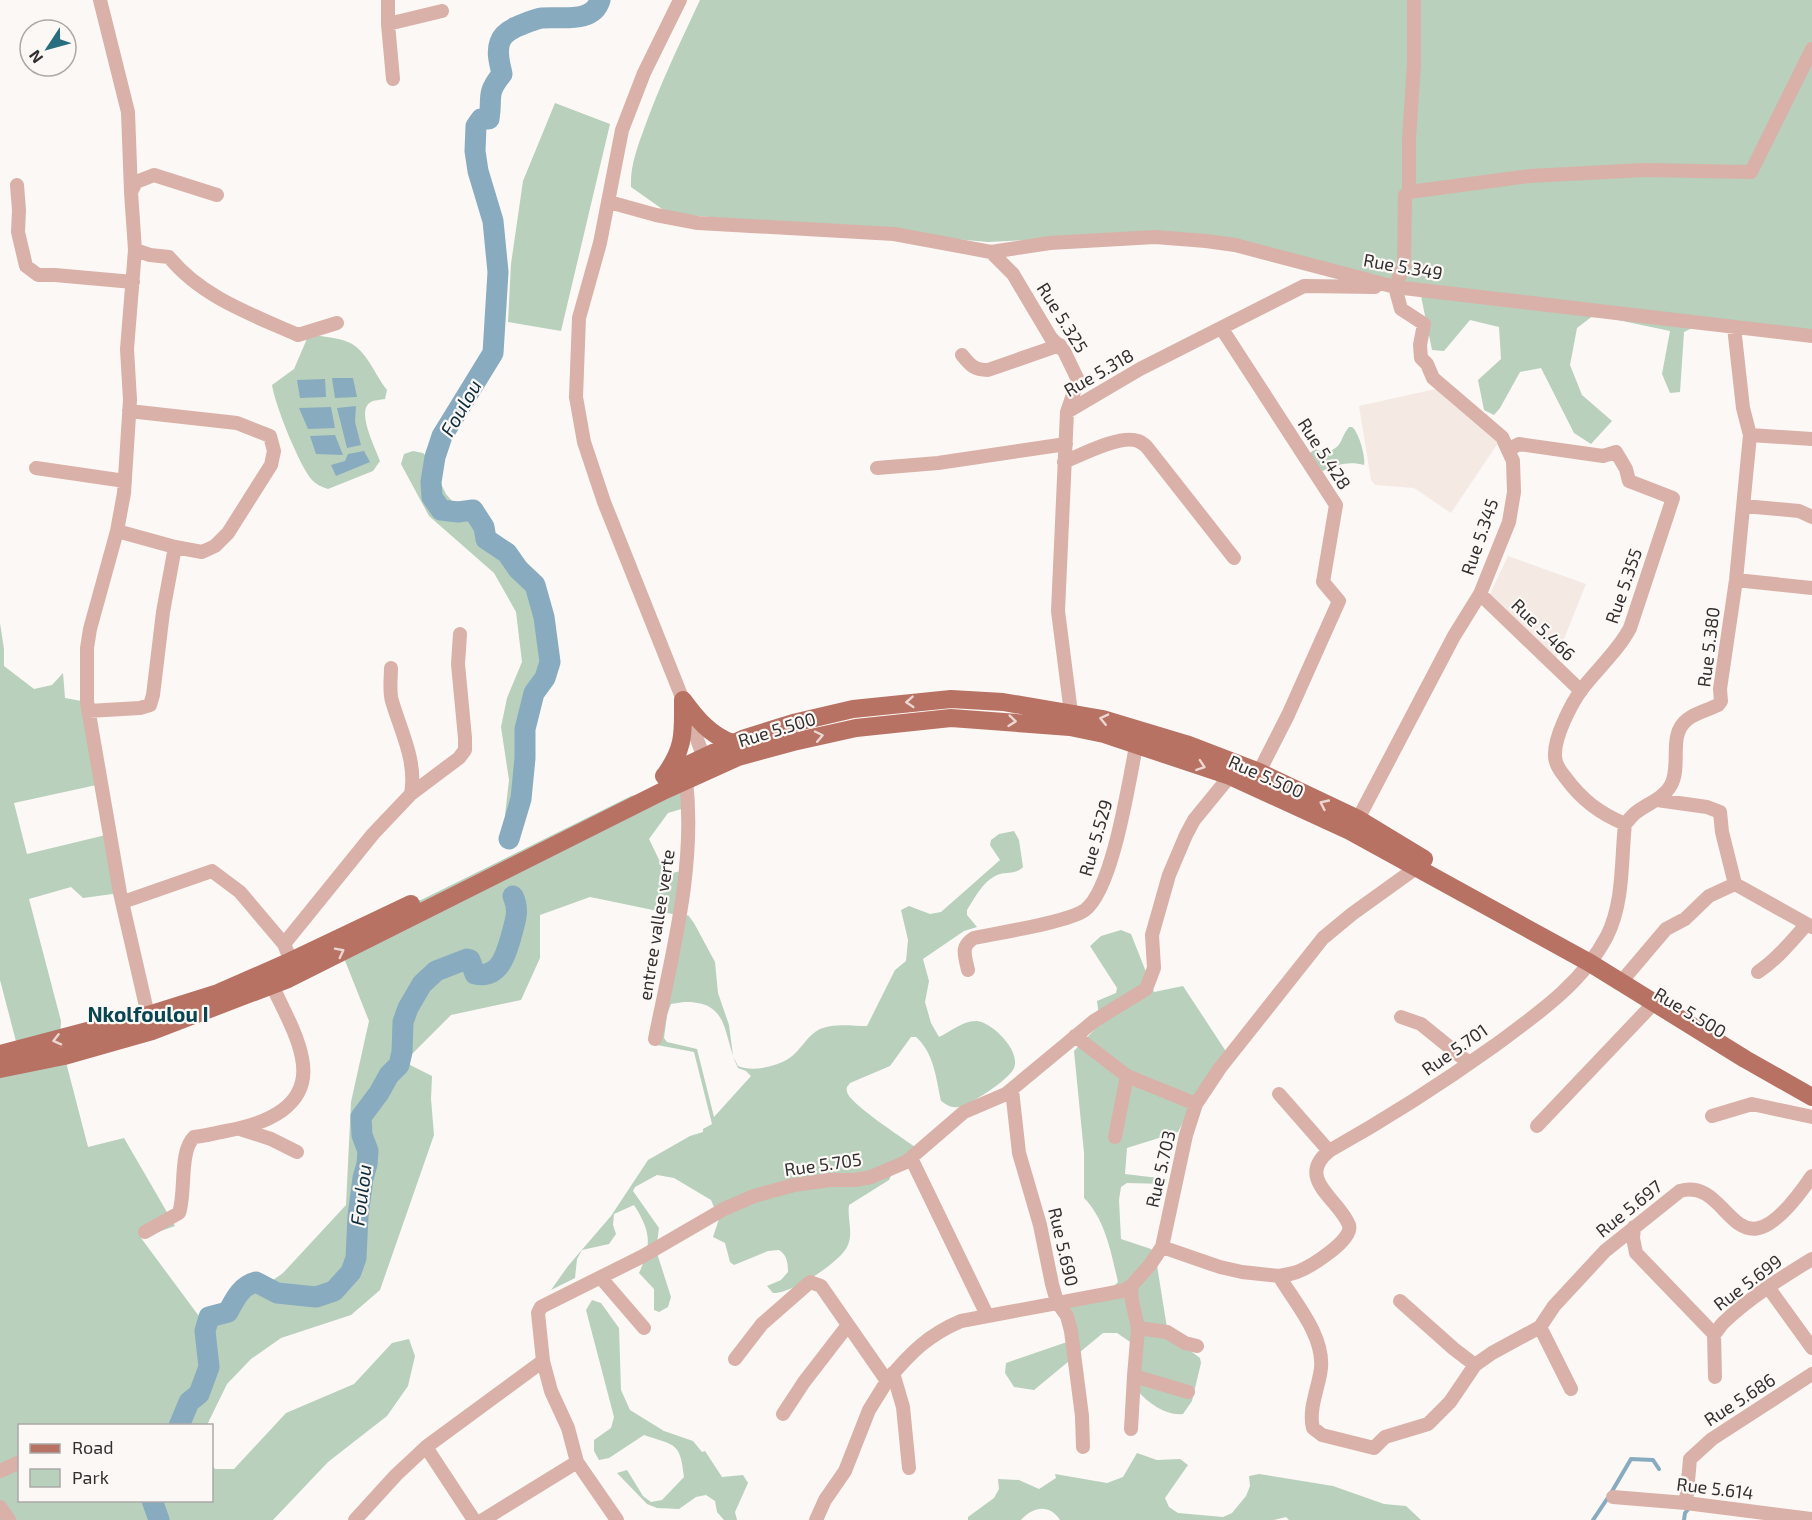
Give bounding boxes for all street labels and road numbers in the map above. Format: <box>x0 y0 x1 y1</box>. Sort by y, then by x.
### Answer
street label: Rue 5.349 <box>1362 248 1445 284</box>
street label: Rue 5.325 <box>1033 278 1093 357</box>
street label: Rue 5.318 <box>1060 343 1137 401</box>
street label: Rue 5.428 <box>1294 414 1356 493</box>
street label: Rue 5.345 <box>1456 495 1502 578</box>
street label: Rue 5.355 <box>1600 545 1646 626</box>
street label: Rue 5.466 <box>1507 593 1580 665</box>
street label: Rue 5.380 <box>1692 606 1724 688</box>
street label: Rue 5.500 <box>735 707 818 751</box>
street label: Rue 5.500 <box>1225 750 1308 802</box>
street label: Rue 5.529 <box>1074 797 1116 879</box>
street label: entree vallee verte <box>633 848 679 1002</box>
street label: Rue 5.500 <box>1650 982 1731 1042</box>
street label: Rue 5.701 <box>1417 1019 1492 1080</box>
street label: Rue 5.703 <box>1141 1128 1180 1209</box>
street label: Rue 5.705 <box>783 1148 863 1180</box>
street label: Rue 5.697 <box>1591 1175 1666 1242</box>
street label: Rue 5.690 <box>1044 1205 1084 1288</box>
street label: Rue 5.699 <box>1709 1249 1786 1315</box>
street label: Rue 5.686 <box>1700 1368 1779 1430</box>
street label: Rue 5.614 <box>1675 1472 1755 1504</box>

